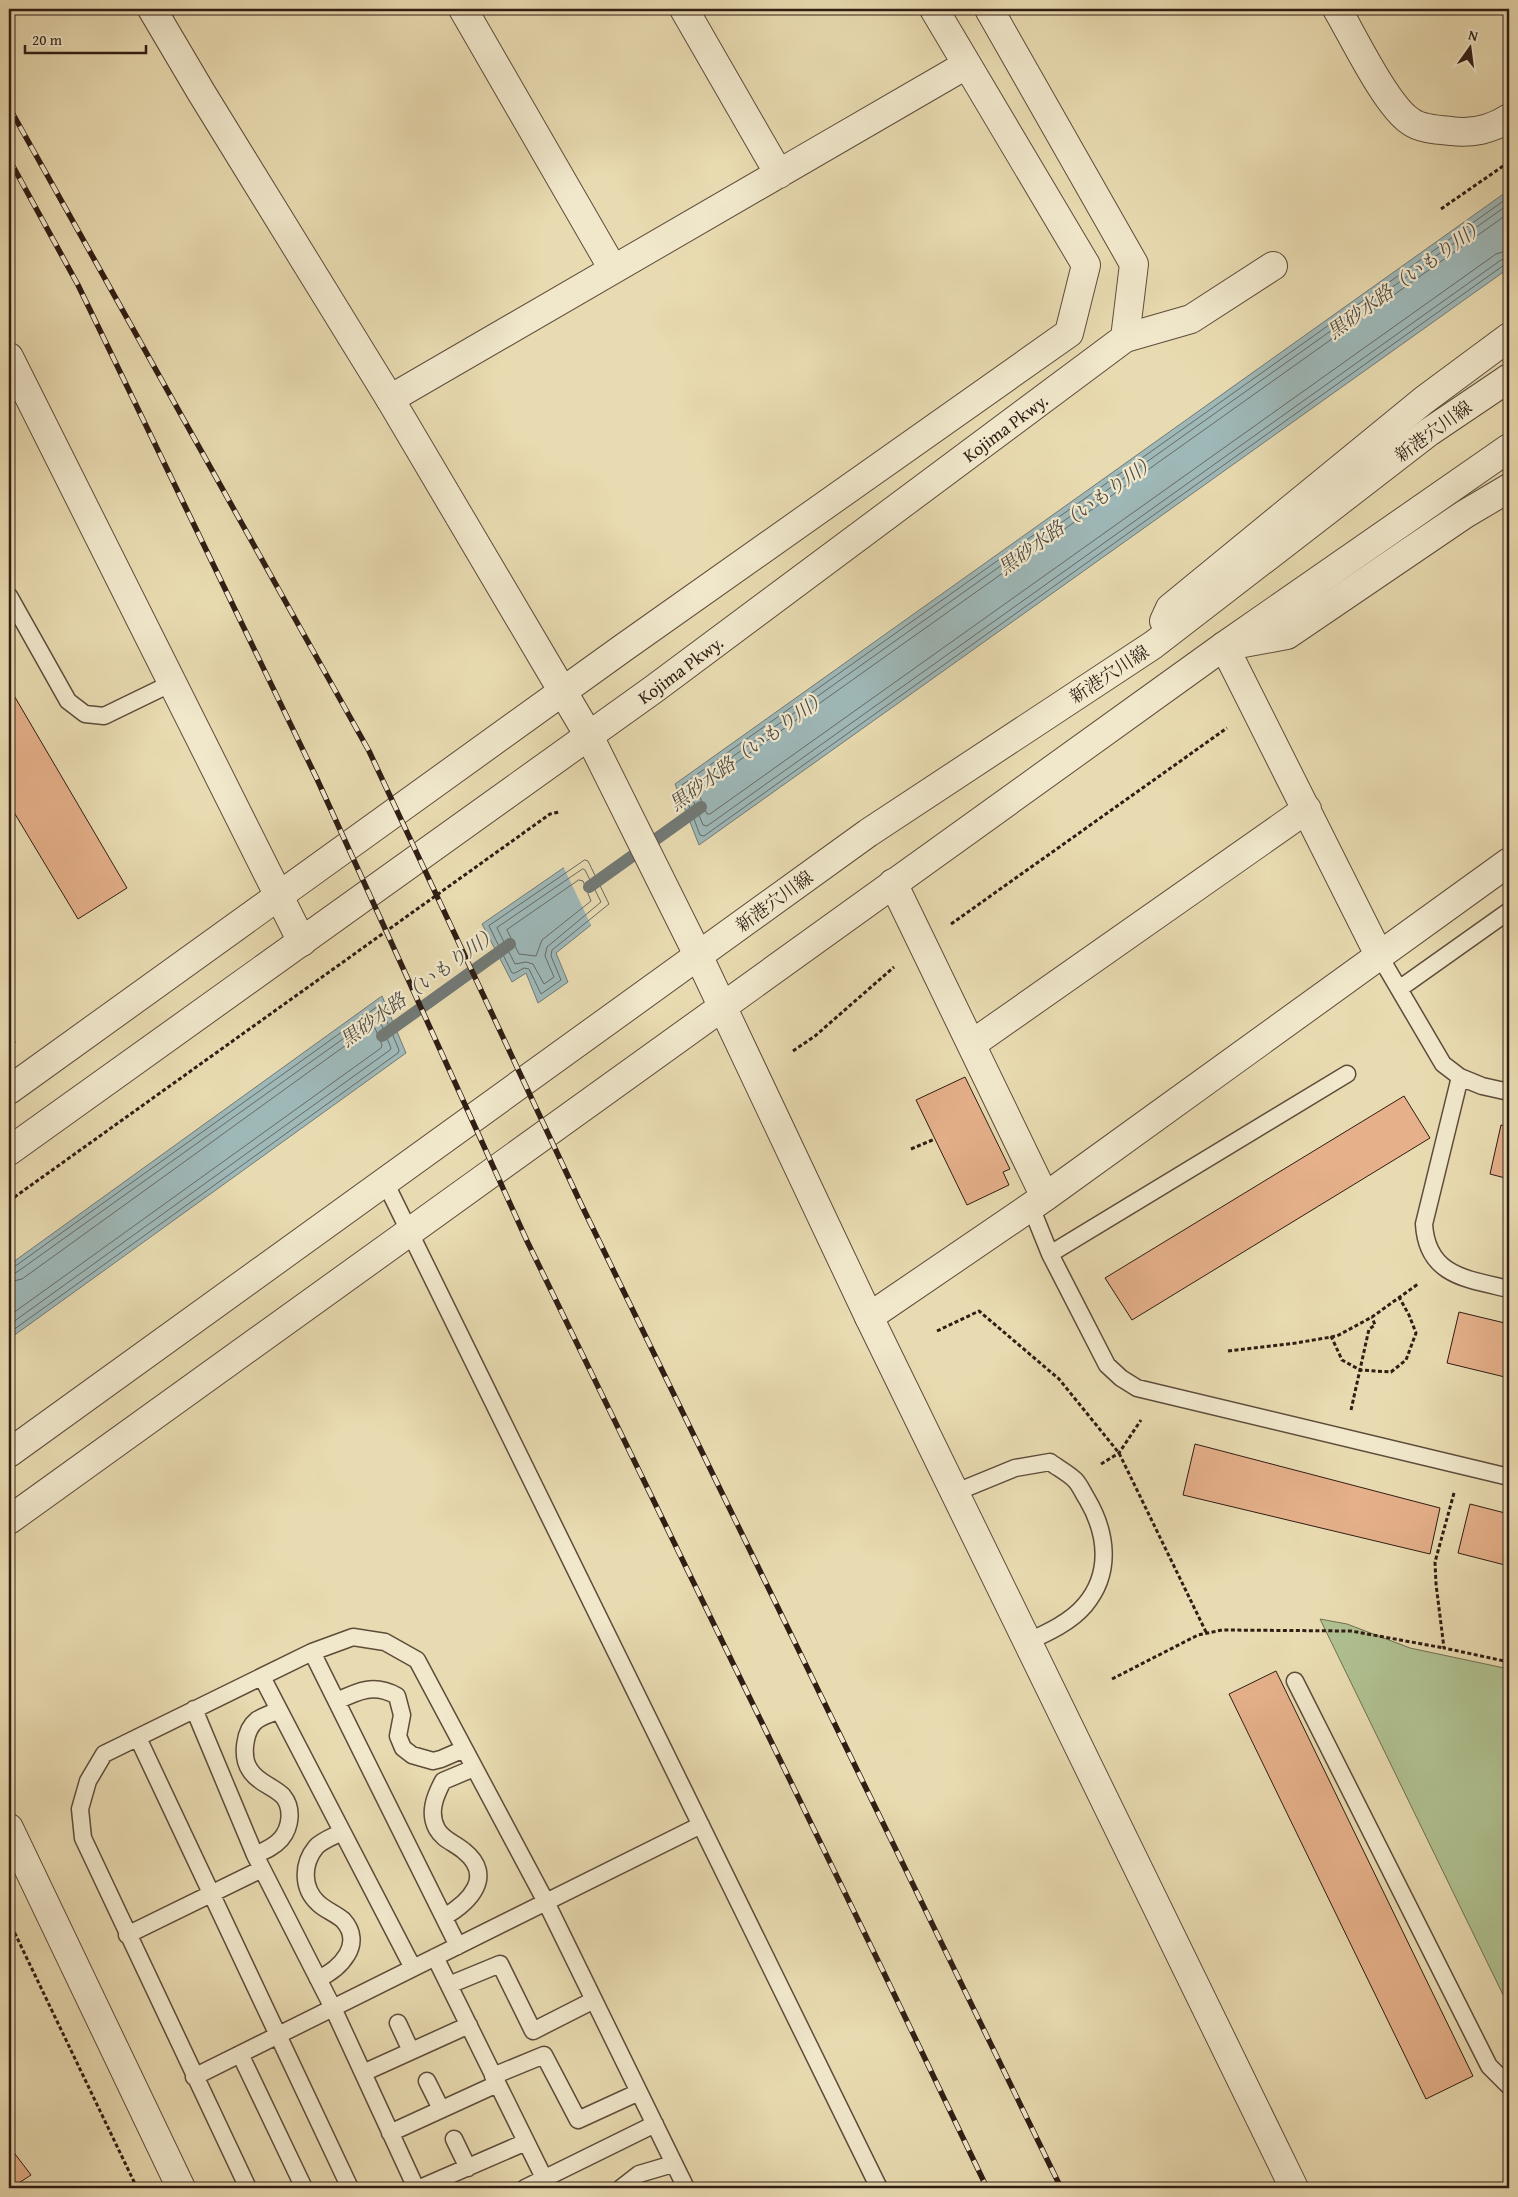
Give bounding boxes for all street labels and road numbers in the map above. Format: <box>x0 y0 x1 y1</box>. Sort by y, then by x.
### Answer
street label: Kojima Pkwy. <box>957 387 1053 468</box>
street label: 新港穴川線 <box>1389 394 1477 468</box>
street label: Kojima Pkwy. <box>632 629 728 710</box>
street label: 新港穴川線 <box>1064 638 1154 710</box>
street label: 新港穴川線 <box>730 864 818 938</box>

